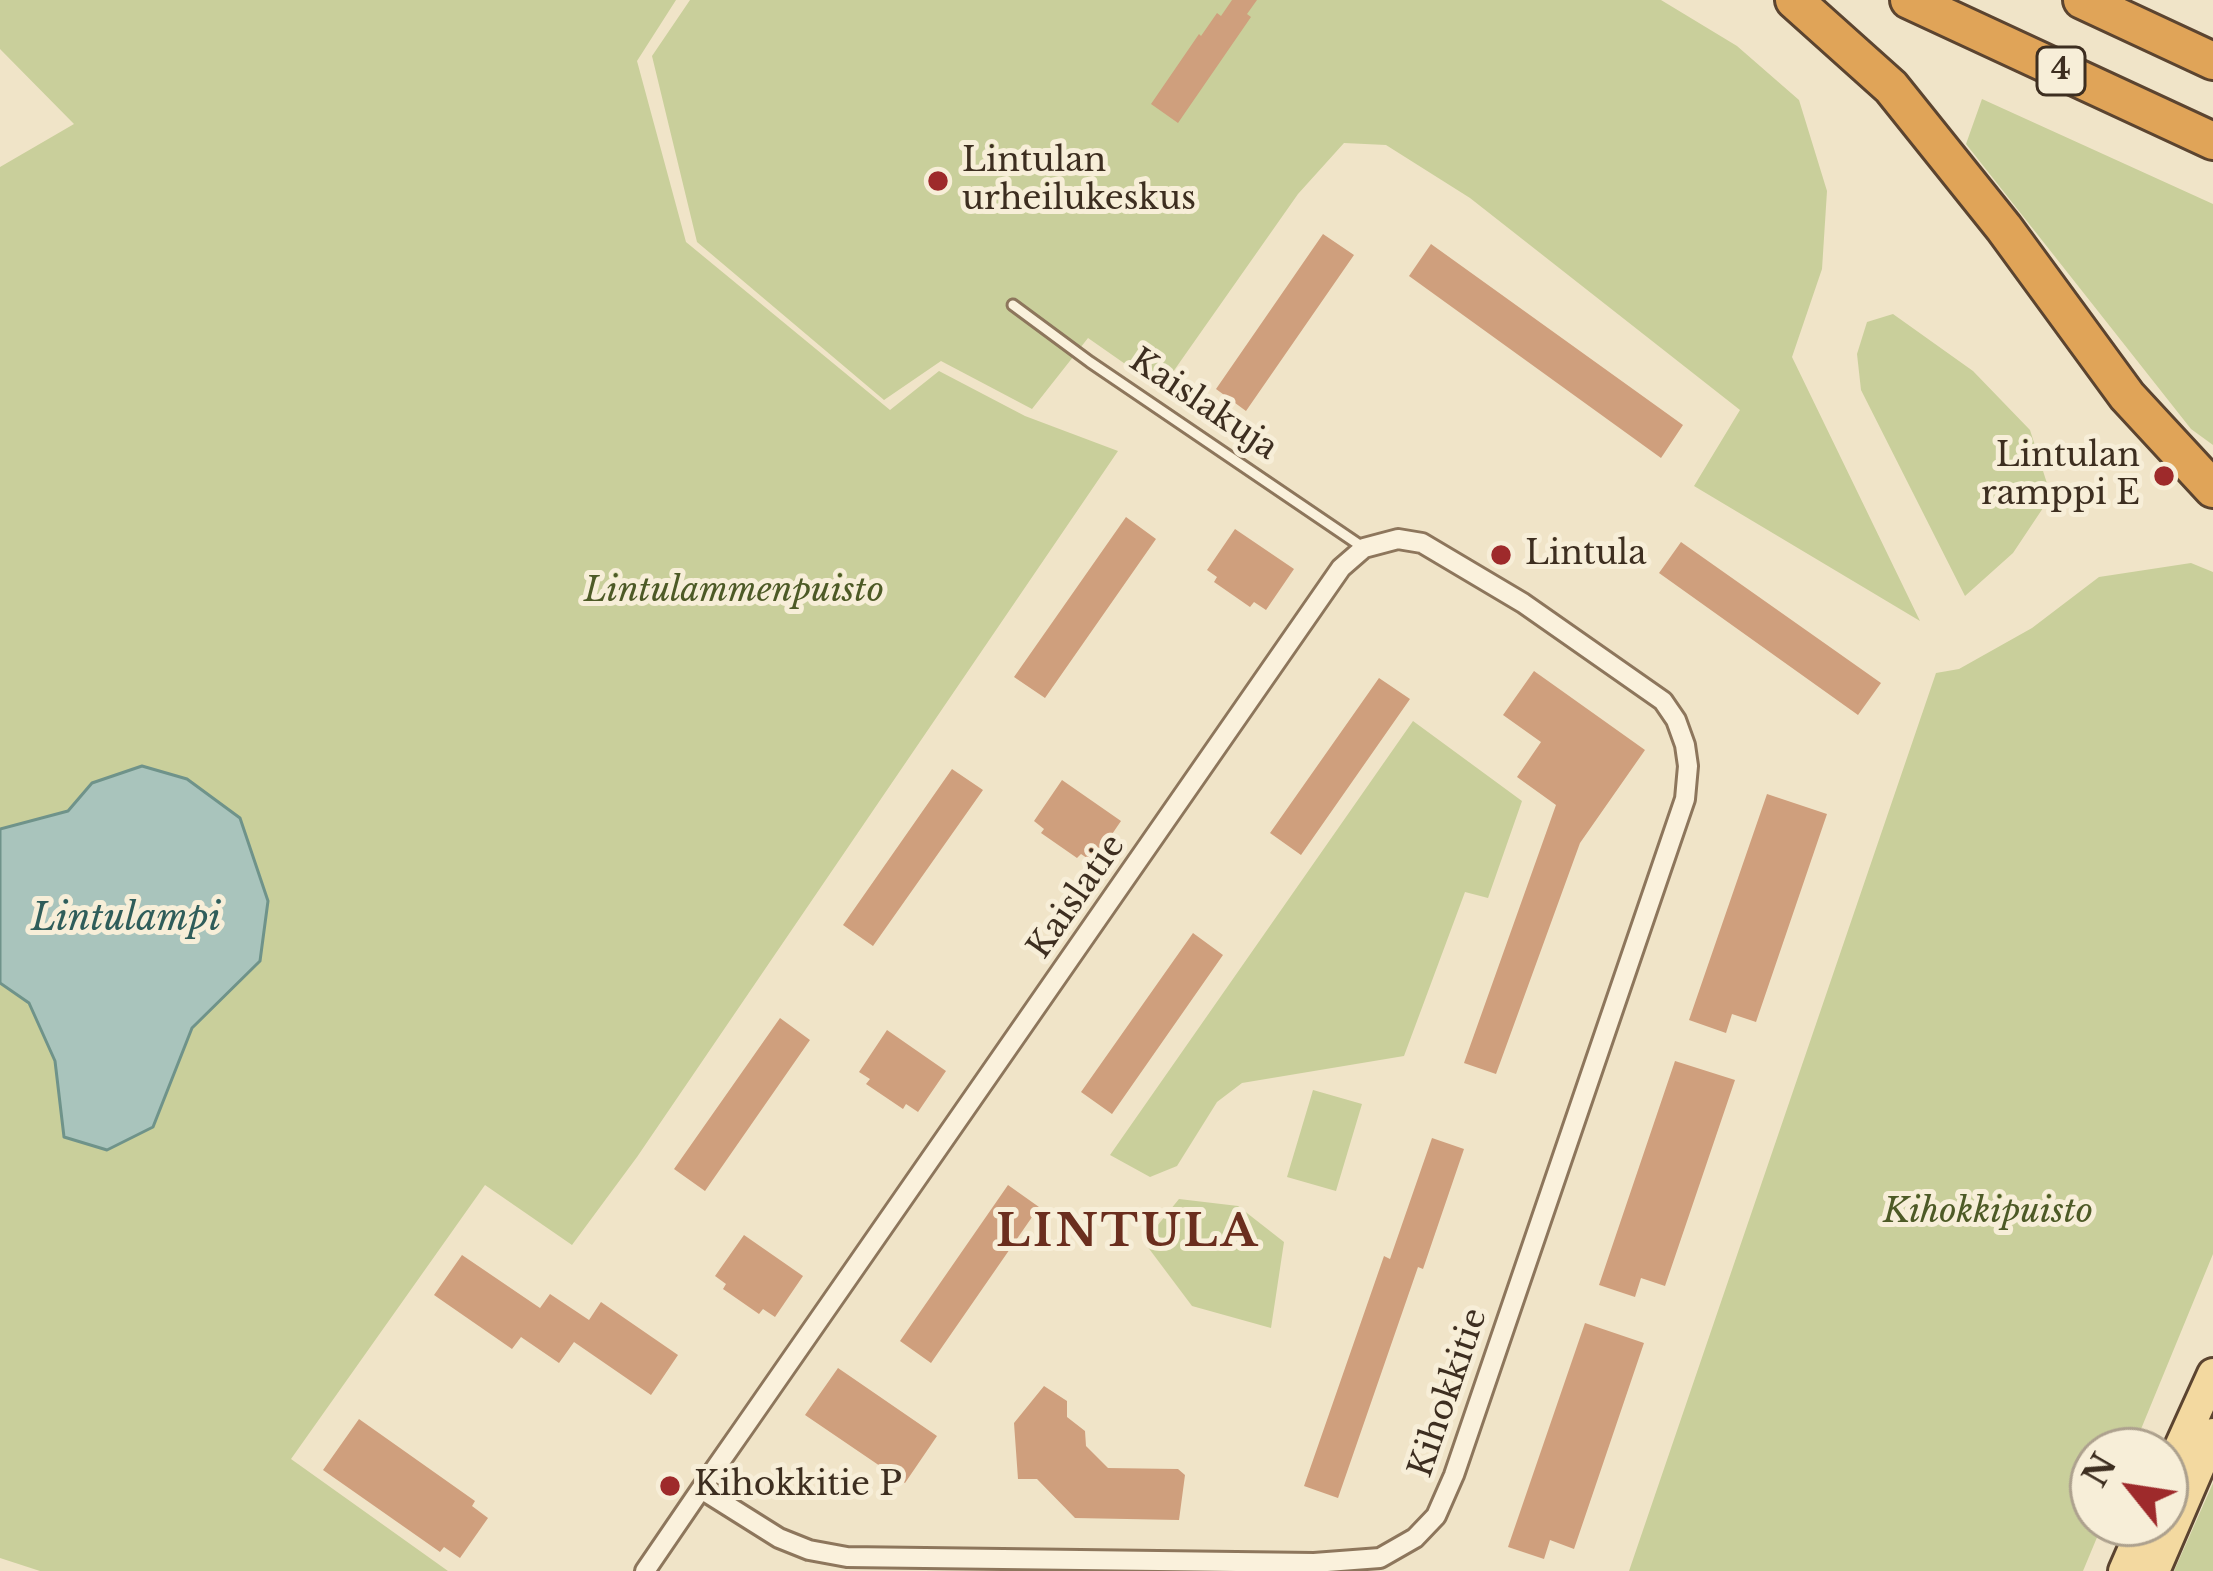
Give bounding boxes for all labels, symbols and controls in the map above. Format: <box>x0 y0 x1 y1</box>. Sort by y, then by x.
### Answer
road number: 4 <box>2037 47 2085 95</box>
place label: Lintulan urheilukeskus <box>962 142 1196 220</box>
marker: Lintulan urheilukeskus <box>925 168 951 194</box>
street label: Kaislakuja <box>1121 341 1285 469</box>
place label: Lintulan ramppi E <box>1981 437 2140 515</box>
marker: Lintulan ramppi E <box>2151 463 2177 489</box>
place label: Lintula <box>1525 535 1647 575</box>
marker: Lintula <box>1488 542 1514 568</box>
park label: Lintulammenpuisto <box>584 572 884 612</box>
street label: Kaislatie <box>1020 828 1134 966</box>
water label: Lintulampi <box>31 898 221 942</box>
park label: Kihokkipuisto <box>1883 1193 2093 1233</box>
district label: LINTULA <box>996 1206 1260 1260</box>
street label: Kihokkitie <box>1402 1303 1496 1483</box>
north arrow <box>2069 1427 2189 1547</box>
text: N <box>2074 1447 2125 1494</box>
place label: Kihokkitie P <box>694 1466 902 1506</box>
marker: Kihokkitie P <box>657 1473 683 1499</box>

